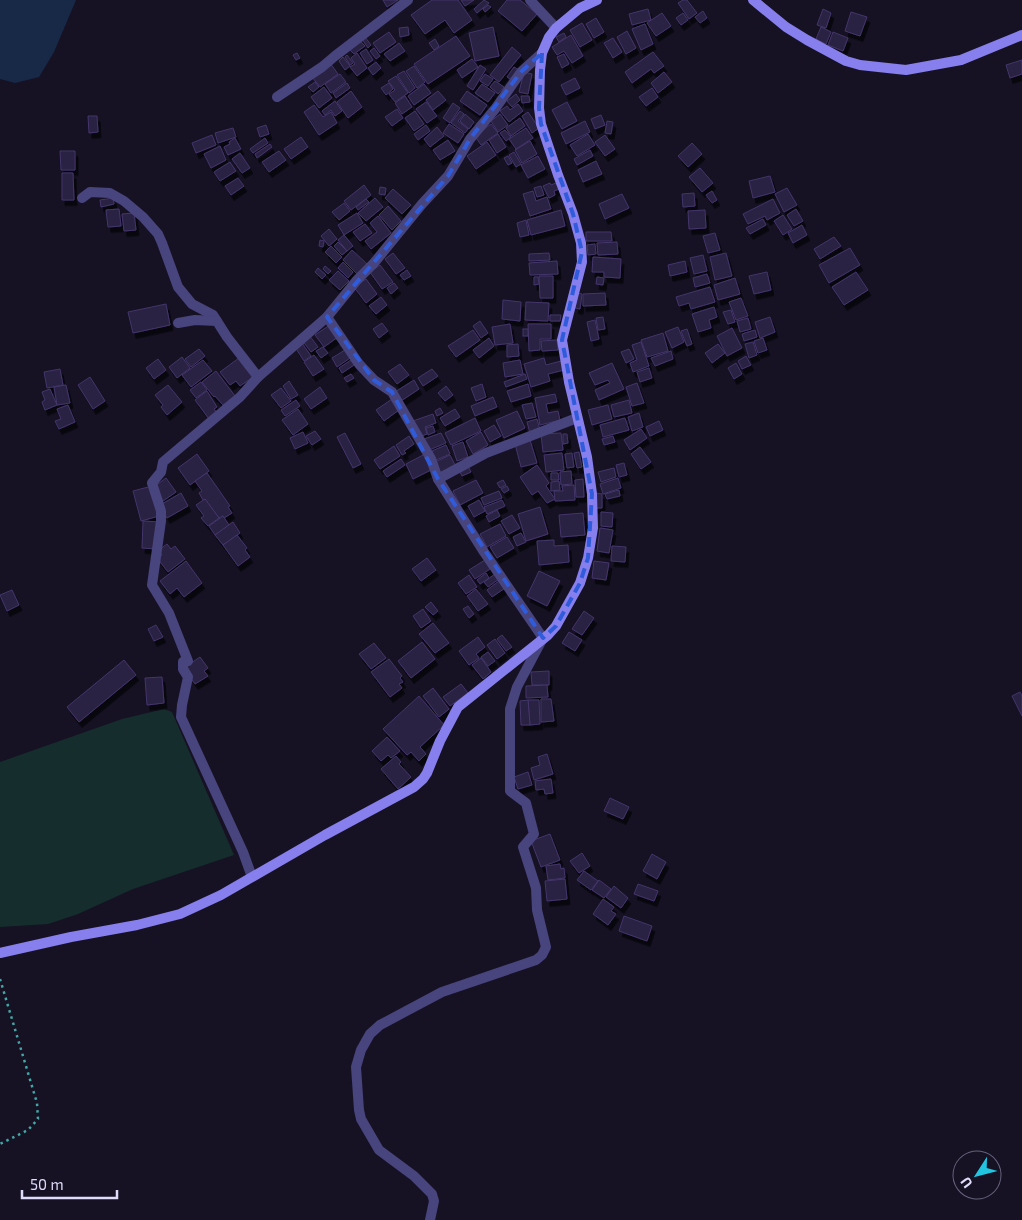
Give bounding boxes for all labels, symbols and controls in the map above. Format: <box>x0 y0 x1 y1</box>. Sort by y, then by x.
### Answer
north arrow <box>952 1150 1002 1200</box>
scale bar <box>22 1168 118 1200</box>
text: U <box>956 1174 976 1192</box>
text: 50 m <box>30 1175 64 1193</box>

